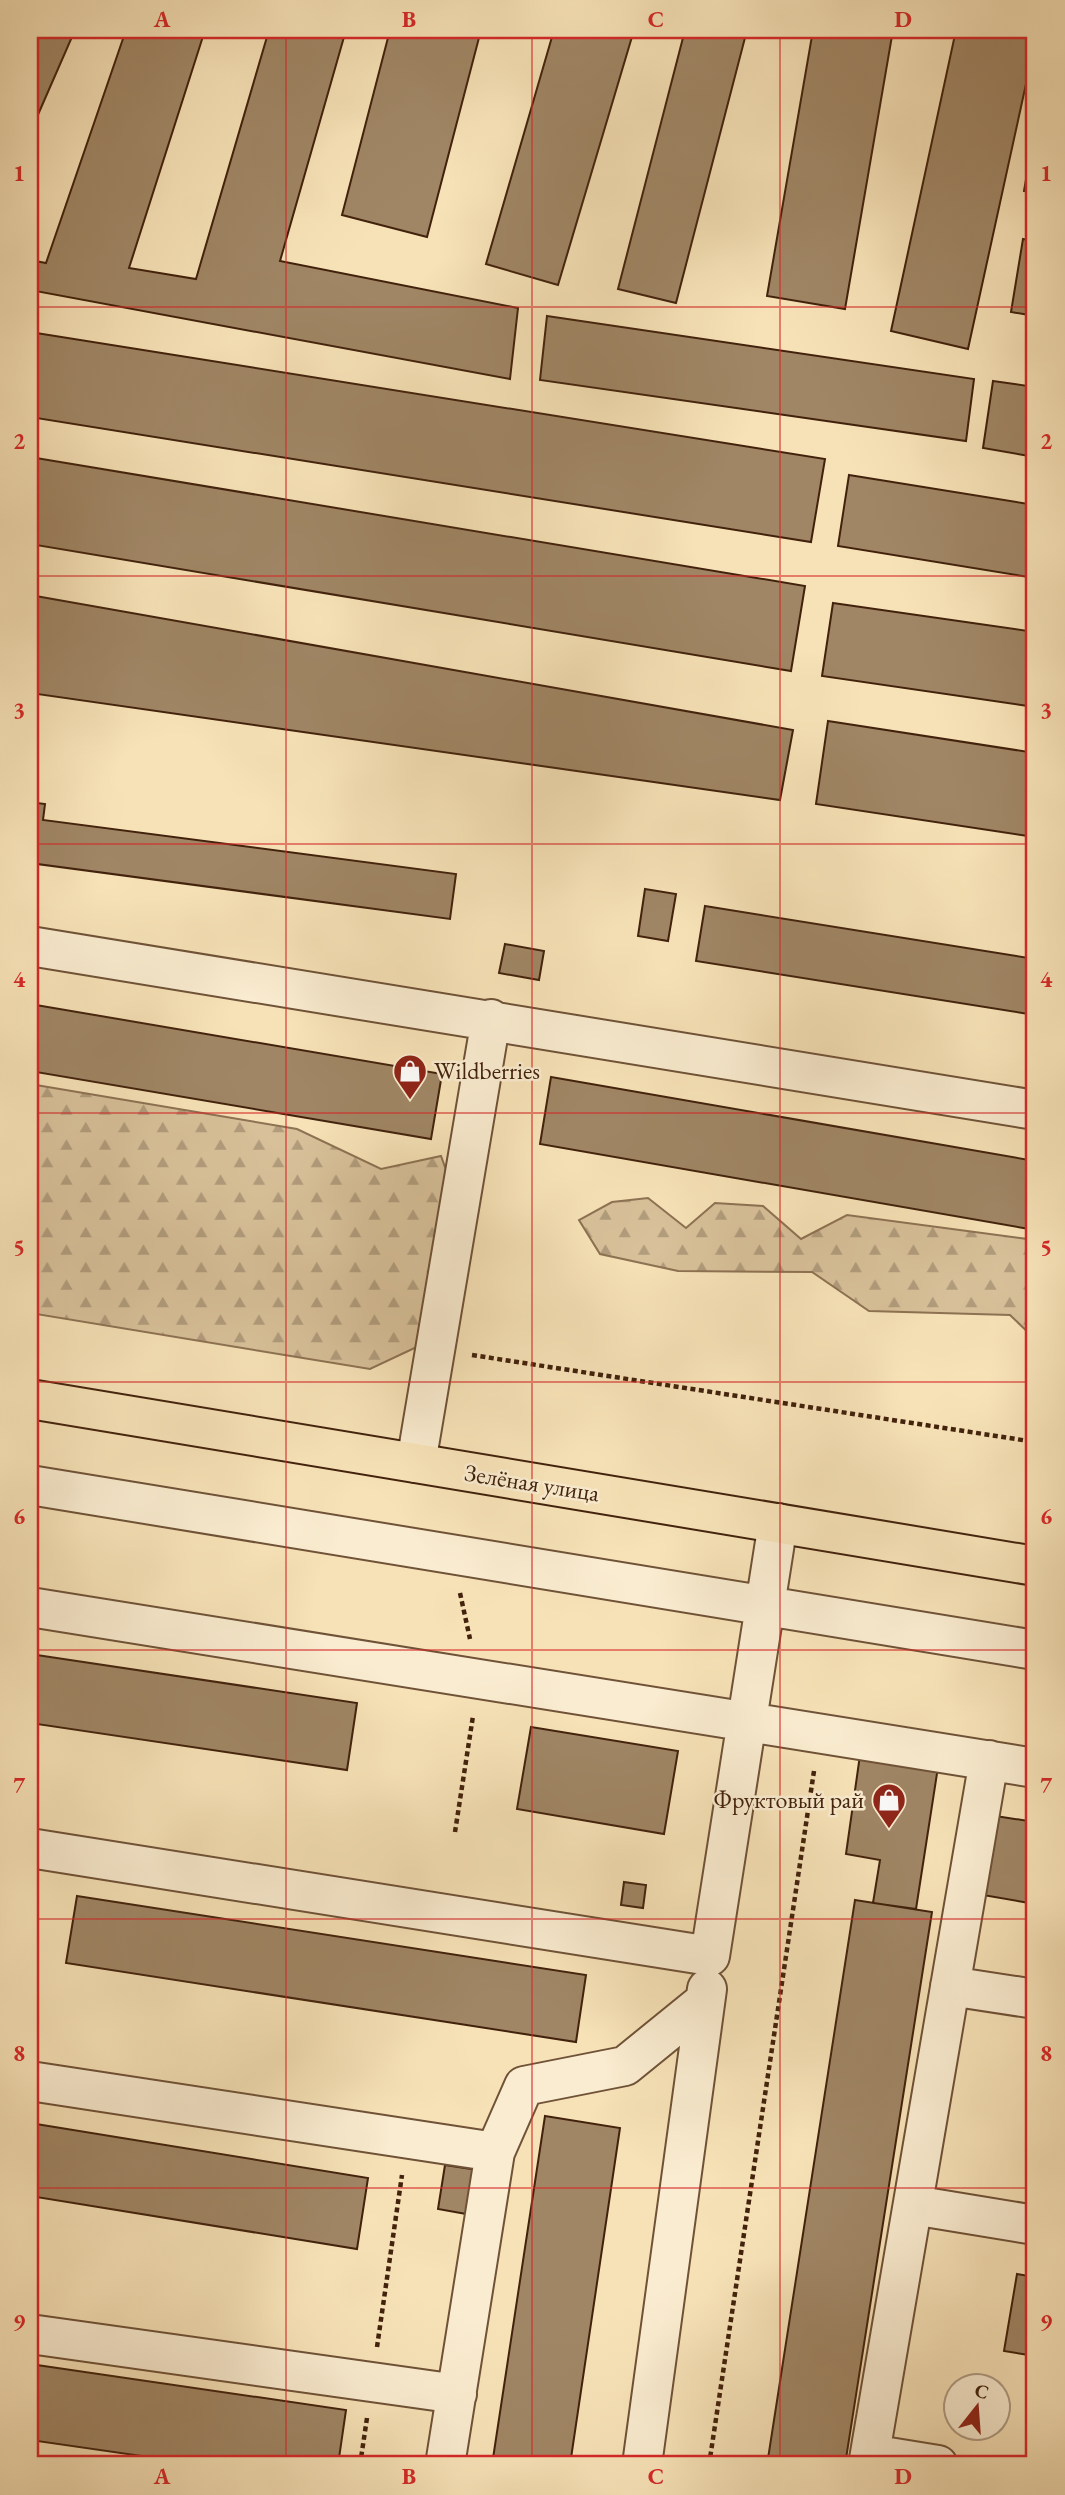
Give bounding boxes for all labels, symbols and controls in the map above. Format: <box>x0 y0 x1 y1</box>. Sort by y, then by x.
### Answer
text: A <box>153 4 171 34</box>
text: B <box>402 4 416 34</box>
text: C <box>648 4 664 34</box>
text: D <box>894 4 912 34</box>
text: 1 <box>13 158 25 188</box>
text: 1 <box>1040 158 1052 188</box>
text: 2 <box>13 426 25 456</box>
text: 2 <box>1040 426 1052 456</box>
text: 3 <box>13 695 25 725</box>
text: 3 <box>1040 695 1052 725</box>
text: 4 <box>13 964 26 994</box>
text: 4 <box>1040 964 1053 994</box>
shop icon: Wildberries <box>391 1052 429 1101</box>
place label: Wildberries <box>434 1055 540 1086</box>
text: 5 <box>13 1232 25 1262</box>
text: 5 <box>1040 1232 1052 1262</box>
street label: Зелёная улица <box>462 1457 602 1509</box>
text: 6 <box>13 1501 25 1531</box>
text: 6 <box>1040 1501 1052 1531</box>
text: 7 <box>13 1770 26 1800</box>
text: 7 <box>1040 1770 1053 1800</box>
shop icon: Фруктовый рай <box>870 1781 908 1830</box>
place label: Фруктовый рай <box>714 1784 864 1815</box>
text: 8 <box>13 2038 25 2068</box>
text: 8 <box>1040 2038 1052 2068</box>
text: 9 <box>13 2307 25 2337</box>
text: 9 <box>1040 2307 1052 2337</box>
north arrow <box>942 2372 1012 2442</box>
text: С <box>972 2377 992 2405</box>
text: A <box>153 2461 171 2491</box>
text: B <box>402 2461 416 2491</box>
text: C <box>648 2461 664 2491</box>
text: D <box>894 2461 912 2491</box>

